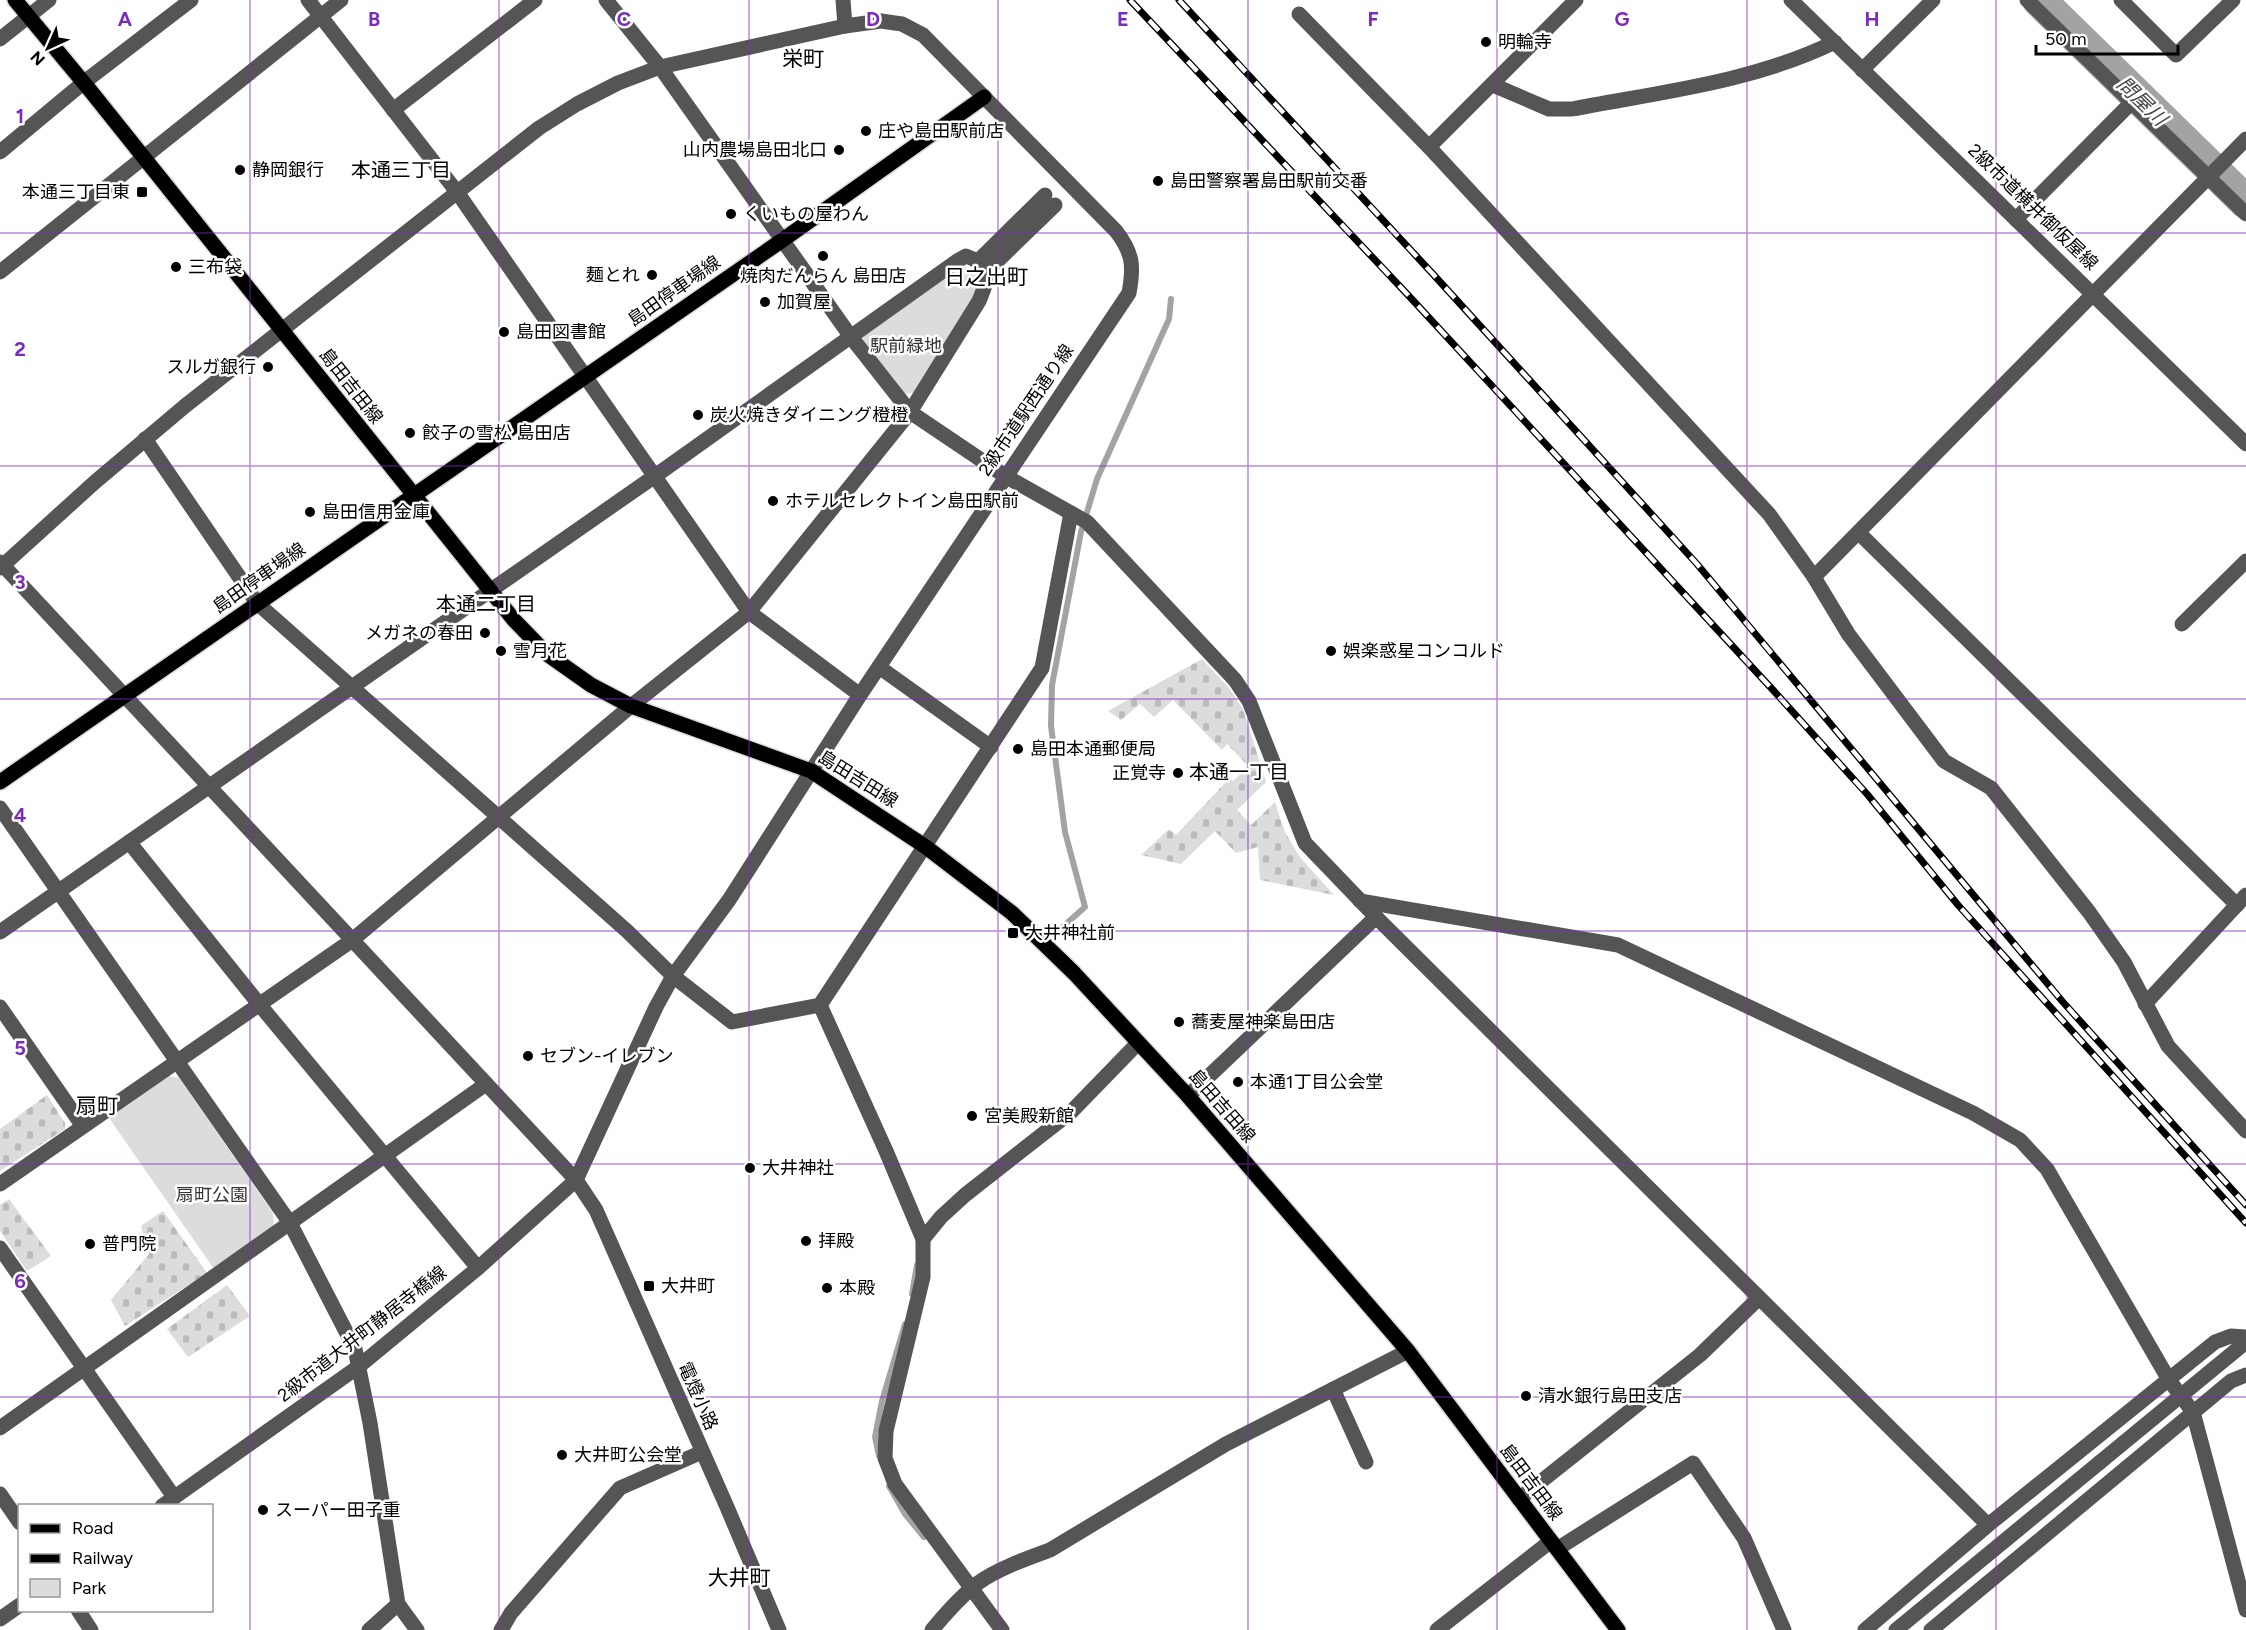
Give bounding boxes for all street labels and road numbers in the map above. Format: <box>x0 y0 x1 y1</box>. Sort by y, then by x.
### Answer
street label: 2級市道横井御仮屋線 <box>1963 139 2103 275</box>
street label: 島田停車場線 <box>623 251 725 331</box>
street label: 2級市道駅西通り線 <box>974 340 1078 480</box>
street label: 島田吉田線 <box>315 344 387 428</box>
street label: 島田停車場線 <box>208 538 310 618</box>
street label: 島田吉田線 <box>814 746 902 812</box>
street label: 島田吉田線 <box>1184 1065 1260 1147</box>
street label: 2級市道大井町静居寺橋線 <box>273 1261 451 1407</box>
street label: 電燈小路 <box>673 1359 723 1433</box>
street label: 島田吉田線 <box>1495 1439 1567 1525</box>

